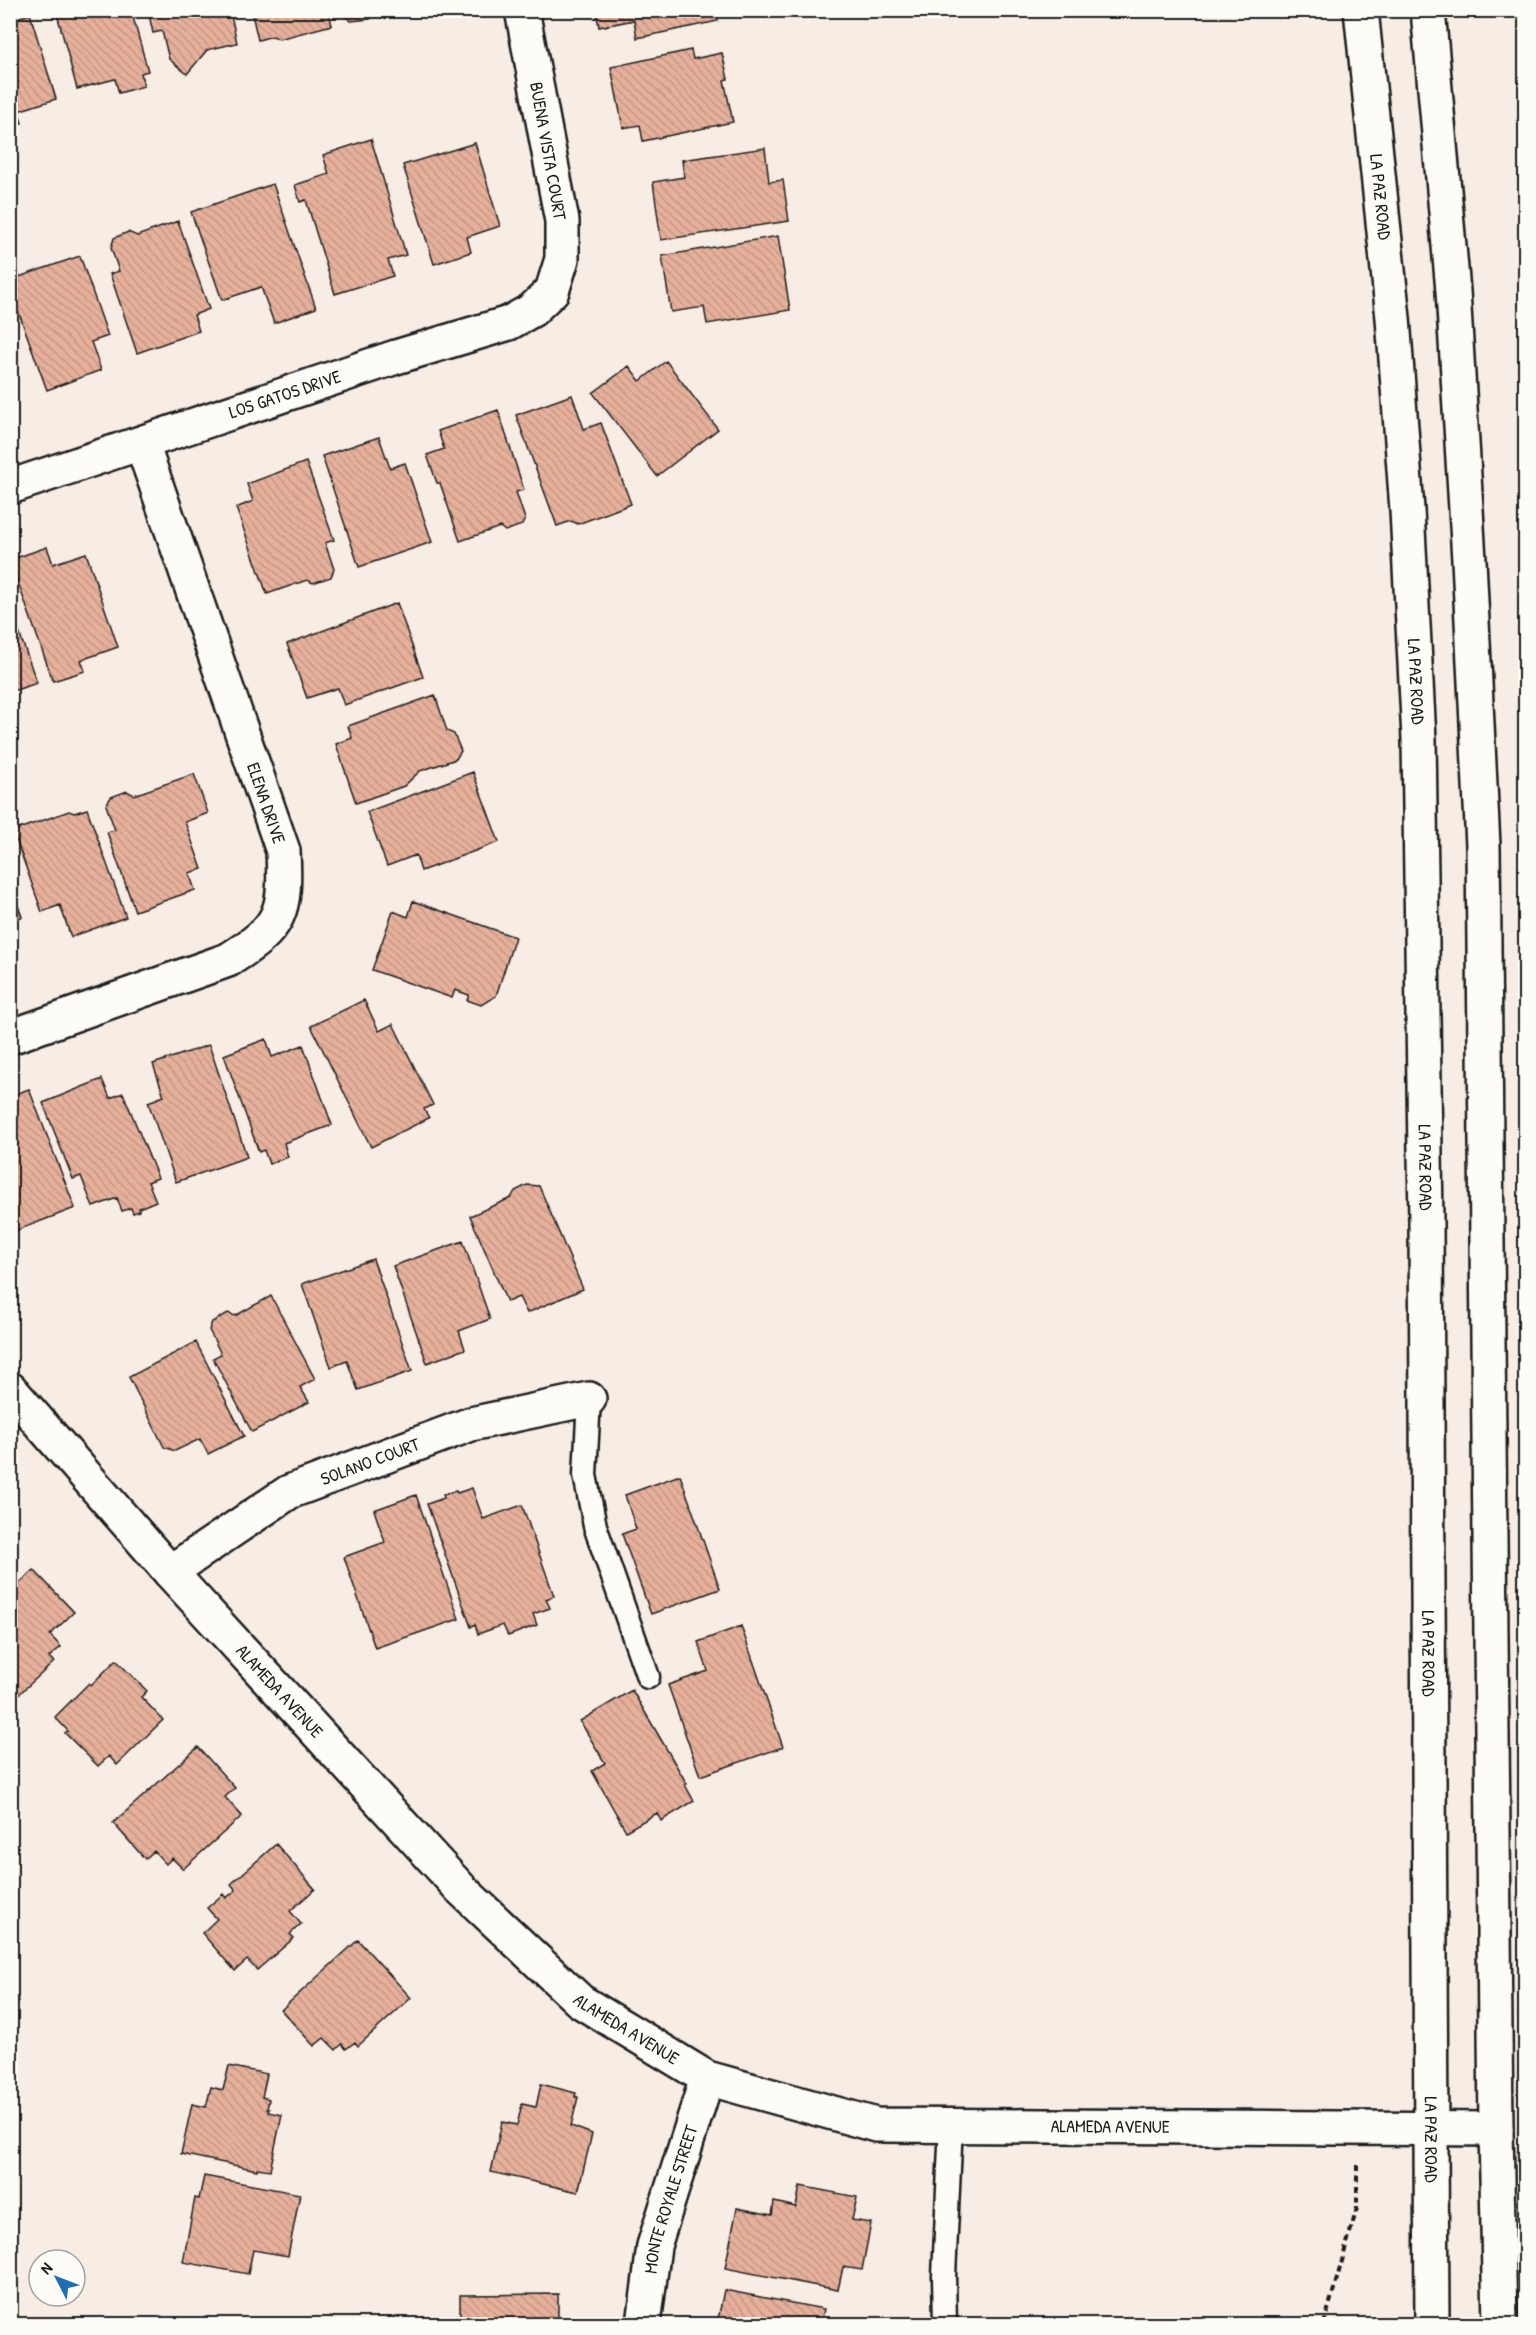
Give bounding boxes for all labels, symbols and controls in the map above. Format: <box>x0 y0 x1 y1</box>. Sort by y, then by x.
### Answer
street label: BUENA VISTA COURT <box>524 80 573 222</box>
street label: LA PAZ ROAD <box>1364 153 1398 241</box>
street label: LOS GATOS DRIVE <box>225 364 344 424</box>
street label: LA PAZ ROAD <box>1402 638 1431 726</box>
street label: ELENA DRIVE <box>241 759 292 847</box>
street label: LA PAZ ROAD <box>1413 1124 1439 1211</box>
street label: SOLANO COURT <box>317 1431 424 1491</box>
street label: LA PAZ ROAD <box>1416 1610 1442 1697</box>
street label: ALAMEDA AVENUE <box>230 1639 329 1743</box>
street label: ALAMEDA AVENUE <box>568 1988 684 2070</box>
street label: LA PAZ ROAD <box>1419 2096 1444 2183</box>
street label: ALAMEDA AVENUE <box>1051 2113 1170 2139</box>
street label: MONTE ROYALE STREET <box>638 2121 704 2275</box>
north arrow <box>27 2248 87 2308</box>
text: N <box>35 2257 57 2278</box>

